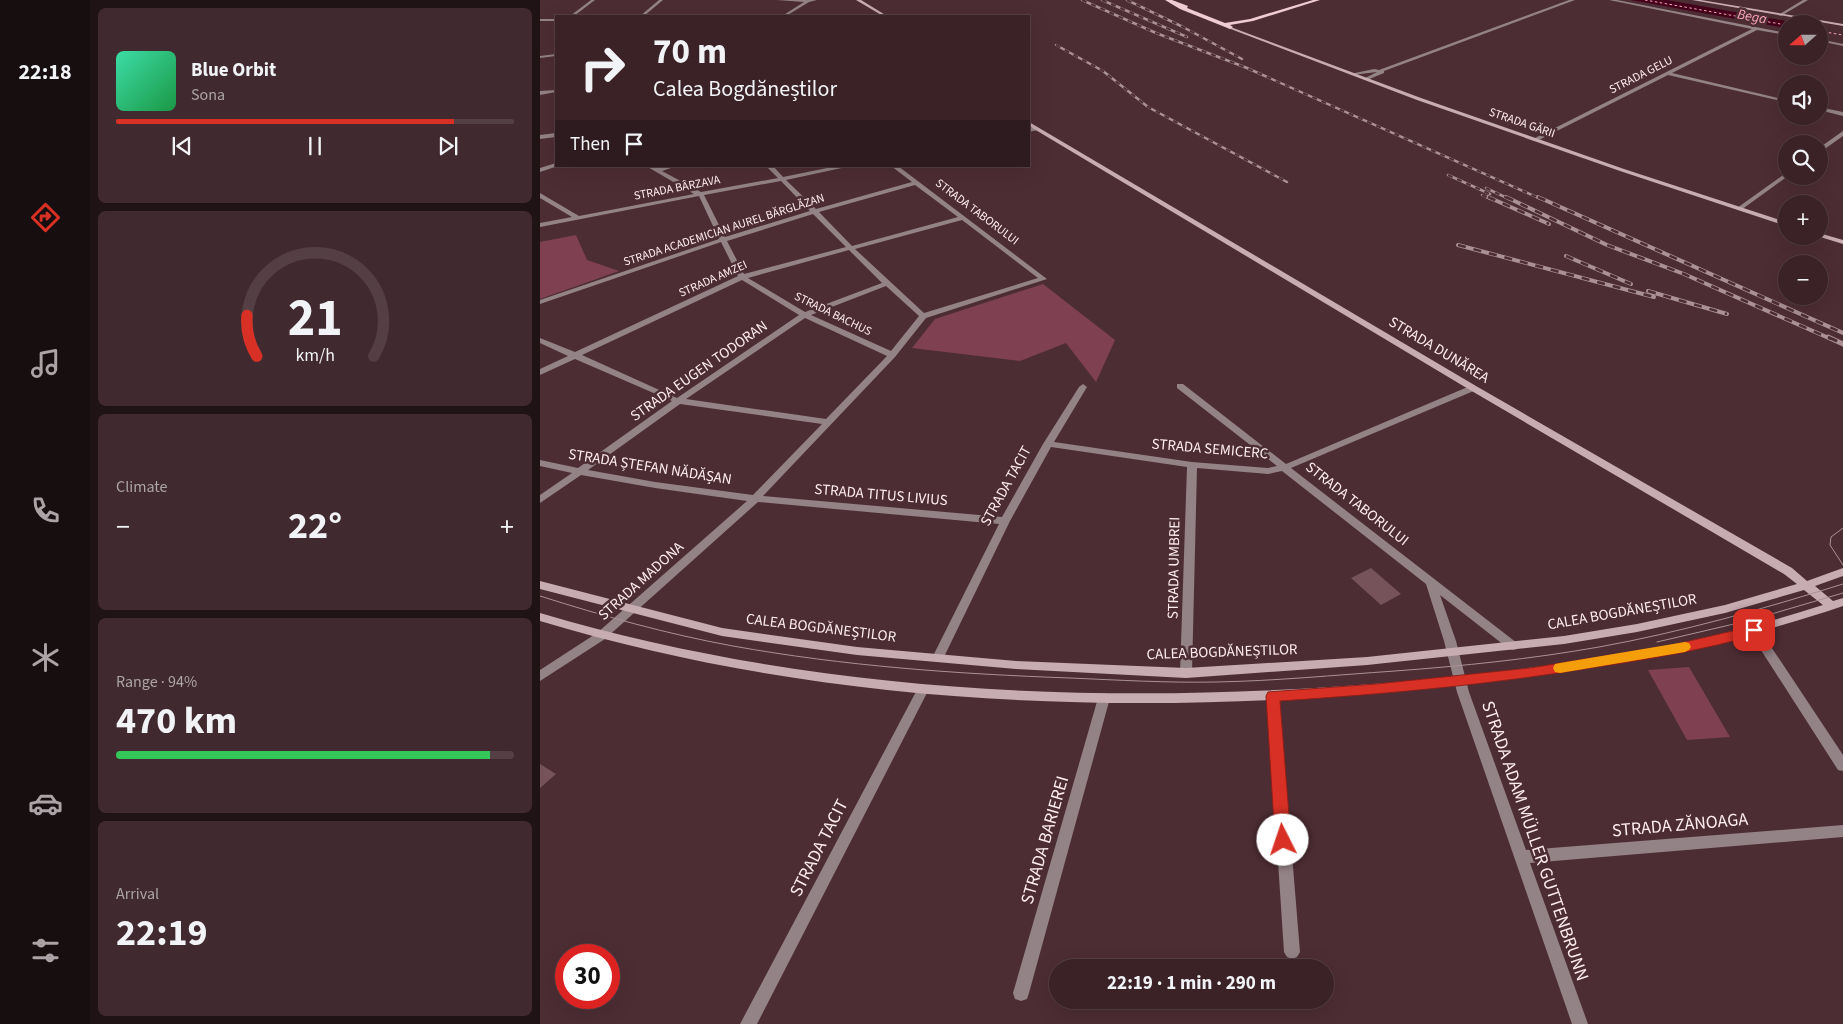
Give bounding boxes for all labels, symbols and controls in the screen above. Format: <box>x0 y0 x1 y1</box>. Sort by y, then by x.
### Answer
water label: Bega <box>1736 5 1769 30</box>
north arrow <box>1778 15 1828 65</box>
map controls <box>1778 15 1828 305</box>
text: 70 m <box>653 27 727 77</box>
icon: right <box>570 35 635 100</box>
street label: STRADA GELU <box>1606 52 1676 98</box>
text: 22:18 <box>18 56 72 88</box>
text: Blue Orbit <box>191 57 276 84</box>
text: Calea Bogdăneștilor <box>653 73 837 105</box>
button: sound <box>1778 75 1828 125</box>
text: Sona <box>191 84 225 106</box>
street label: STRADA GĂRII <box>1487 104 1557 142</box>
icon: arrive <box>620 130 648 158</box>
text: Then <box>570 131 610 158</box>
icon: previous <box>168 132 196 160</box>
icon: pause <box>301 132 329 160</box>
icon: next <box>434 132 462 160</box>
button: search <box>1778 135 1828 185</box>
street label: STRADA BÂRZAVA <box>632 171 722 205</box>
street label: STRADA TABORULUI <box>932 175 1022 249</box>
street label: STRADA ACADEMICIAN AUREL BĂRGLĂZAN <box>621 189 827 271</box>
button: + <box>1778 195 1828 245</box>
icon: directions <box>28 200 63 235</box>
button: − <box>1778 255 1828 305</box>
street label: STRADA AMZEI <box>676 256 750 302</box>
text: 21 <box>288 282 342 356</box>
street label: STRADA BACHUS <box>791 288 875 340</box>
street label: STRADA DUNĂREA <box>1385 312 1494 389</box>
street label: STRADA EUGEN TODORAN <box>626 316 772 426</box>
text: km/h <box>295 343 335 368</box>
icon: music <box>28 346 63 381</box>
street label: STRADA SEMICERC <box>1151 433 1270 465</box>
street label: STRADA TACIT <box>975 442 1037 530</box>
street label: STRADA ȘTEFAN NĂDĂȘAN <box>567 444 733 490</box>
street label: STRADA TABORULUI <box>1301 457 1413 551</box>
text: Climate <box>116 476 167 498</box>
street label: STRADA TITUS LIVIUS <box>814 479 948 511</box>
icon: phone <box>28 493 63 528</box>
text: 22° <box>288 499 342 553</box>
text: − <box>116 507 130 547</box>
text: + <box>500 507 514 547</box>
street label: STRADA UMBREI <box>1163 517 1185 619</box>
street label: STRADA MADONA <box>594 536 689 625</box>
street label: CALEA BOGDĂNEȘTILOR <box>1546 588 1699 635</box>
street label: CALEA BOGDĂNEȘTILOR <box>745 608 898 648</box>
pin <box>1733 609 1775 651</box>
icon: arrive <box>1740 616 1768 644</box>
street label: CALEA BOGDĂNEȘTILOR <box>1146 639 1298 665</box>
icon: climate <box>28 640 63 675</box>
text: Range · 94% <box>116 671 197 693</box>
text: 470 km <box>116 694 237 748</box>
street label: STRADA ADAM MÜLLER GUTTENBRUNN <box>1475 698 1595 984</box>
street label: STRADA BARIEREI <box>1015 773 1075 907</box>
icon: car <box>28 786 63 821</box>
street label: STRADA TACIT <box>784 795 854 901</box>
street label: STRADA ZĂNOAGA <box>1611 807 1749 843</box>
position arrow <box>1256 813 1308 865</box>
text: Arrival <box>116 883 159 905</box>
text: 22:19 <box>116 906 208 960</box>
icon: filters <box>28 933 63 968</box>
speed limit sign: 30 <box>555 944 620 1009</box>
text: 22:19 · 1 min · 290 m <box>1107 970 1276 997</box>

